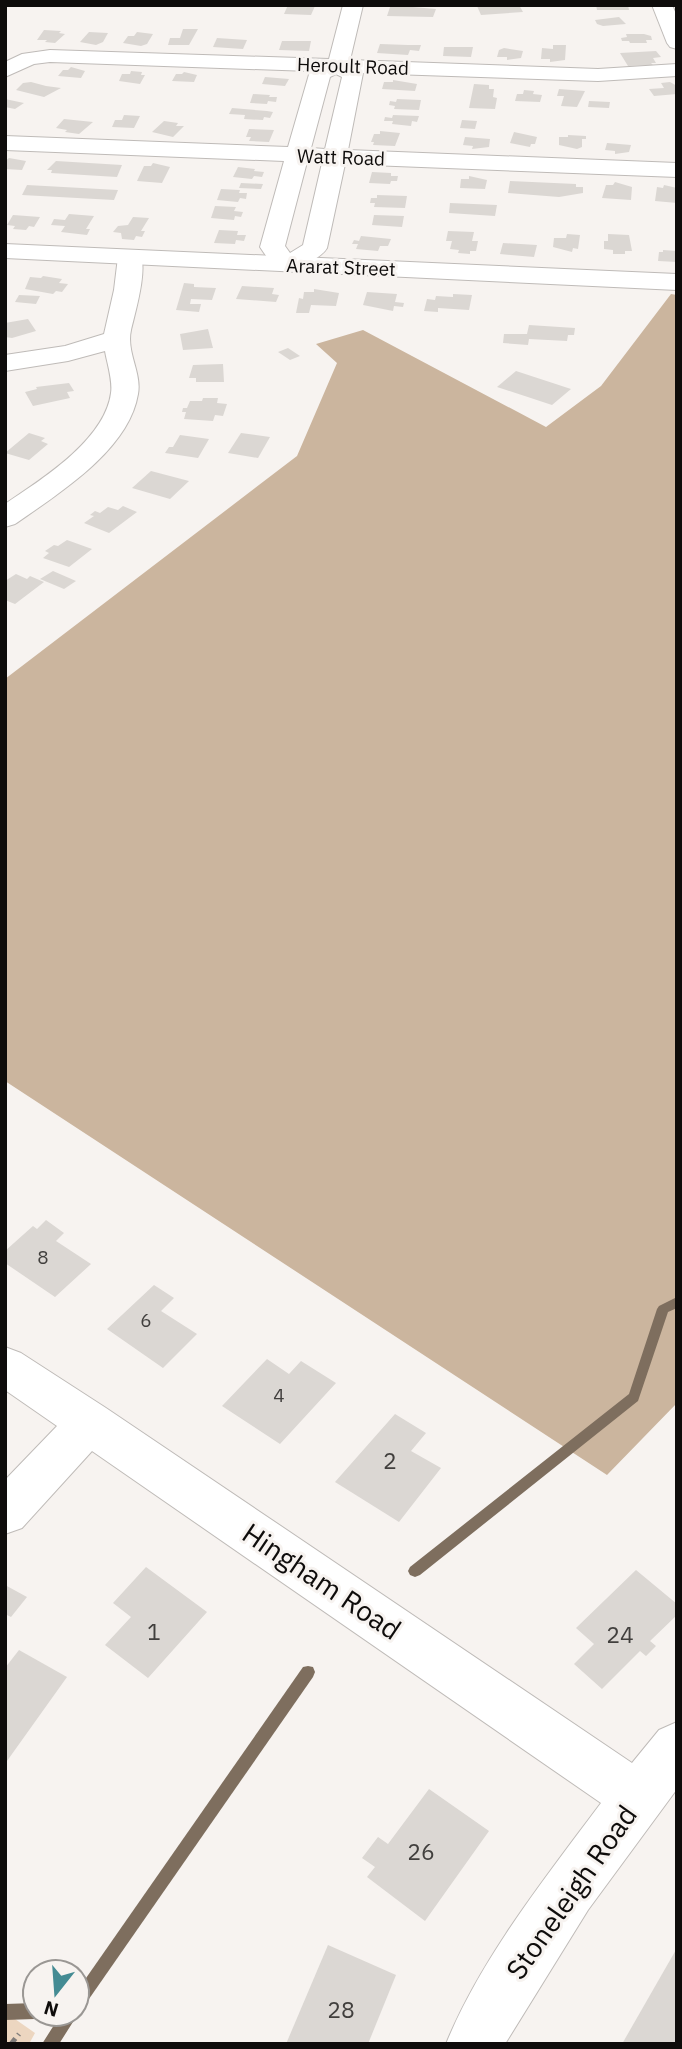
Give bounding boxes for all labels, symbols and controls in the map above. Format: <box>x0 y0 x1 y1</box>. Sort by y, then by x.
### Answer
street label: Heroult Road <box>297 52 409 80</box>
street label: Watt Road <box>296 143 386 171</box>
street label: Ararat Street <box>286 253 396 281</box>
house number: 8 <box>37 1245 49 1269</box>
house number: 6 <box>140 1308 152 1332</box>
house number: 4 <box>273 1383 285 1407</box>
house number: 2 <box>383 1445 397 1475</box>
street label: Hingham Road <box>235 1514 409 1648</box>
house number: 1 <box>147 1616 161 1646</box>
house number: 24 <box>606 1619 634 1649</box>
street label: Stoneleigh Road <box>497 1798 645 1986</box>
house number: 26 <box>407 1836 435 1866</box>
north arrow <box>21 1958 91 2028</box>
house number: 28 <box>327 1994 355 2024</box>
text: N <box>41 1996 61 2023</box>

